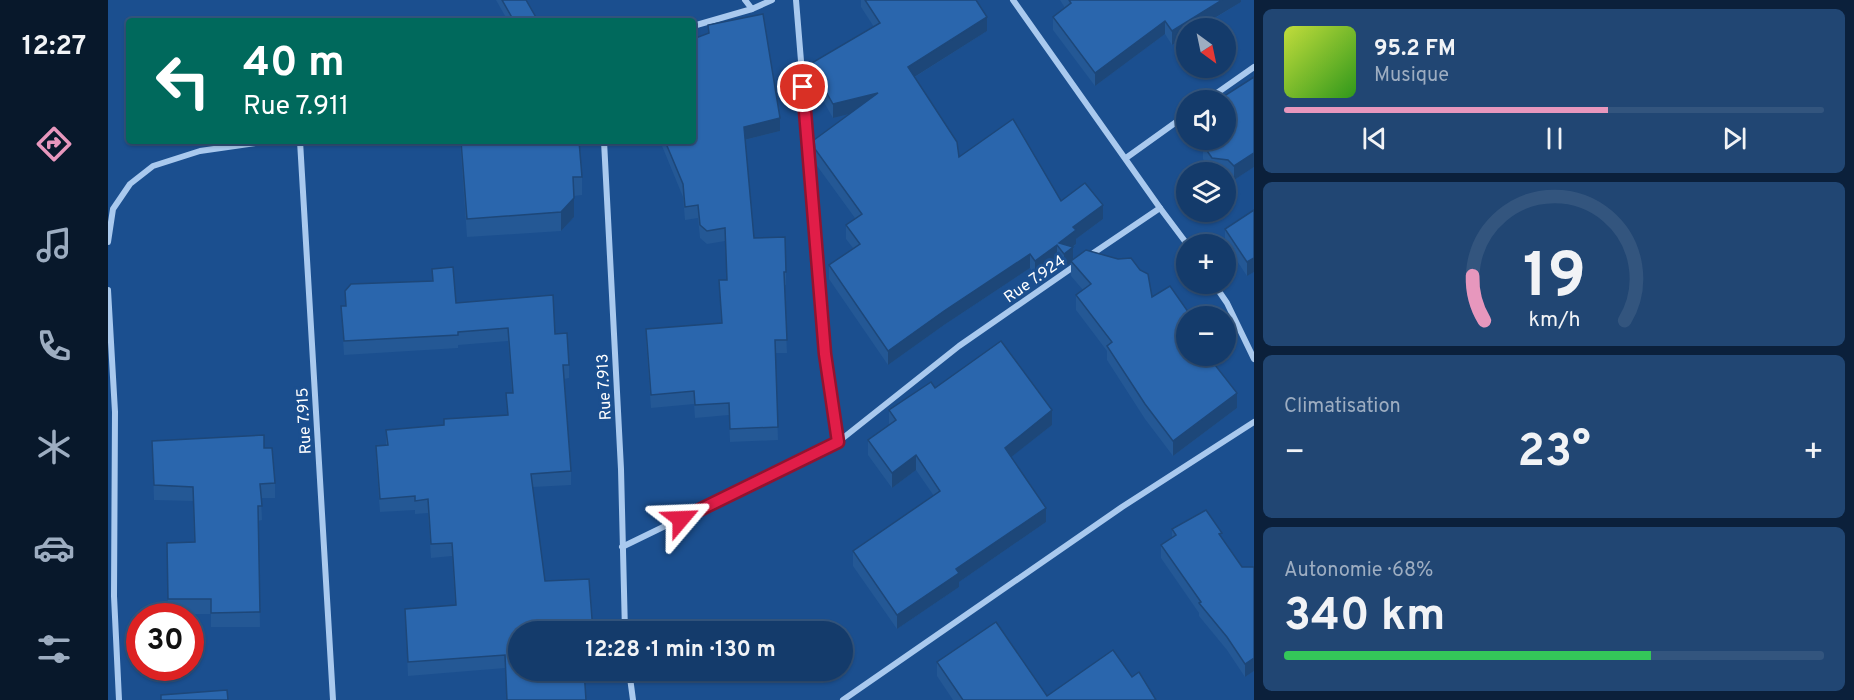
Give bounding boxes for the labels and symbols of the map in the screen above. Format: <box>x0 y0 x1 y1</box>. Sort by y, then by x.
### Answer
north arrow <box>1176 18 1236 78</box>
pin <box>777 61 828 112</box>
street label: Rue 7.924 <box>1001 251 1070 308</box>
street label: Rue 7.913 <box>593 353 617 421</box>
street label: Rue 7.915 <box>293 387 317 455</box>
position arrow <box>649 487 713 551</box>
speed limit sign: 30 <box>126 603 204 681</box>

